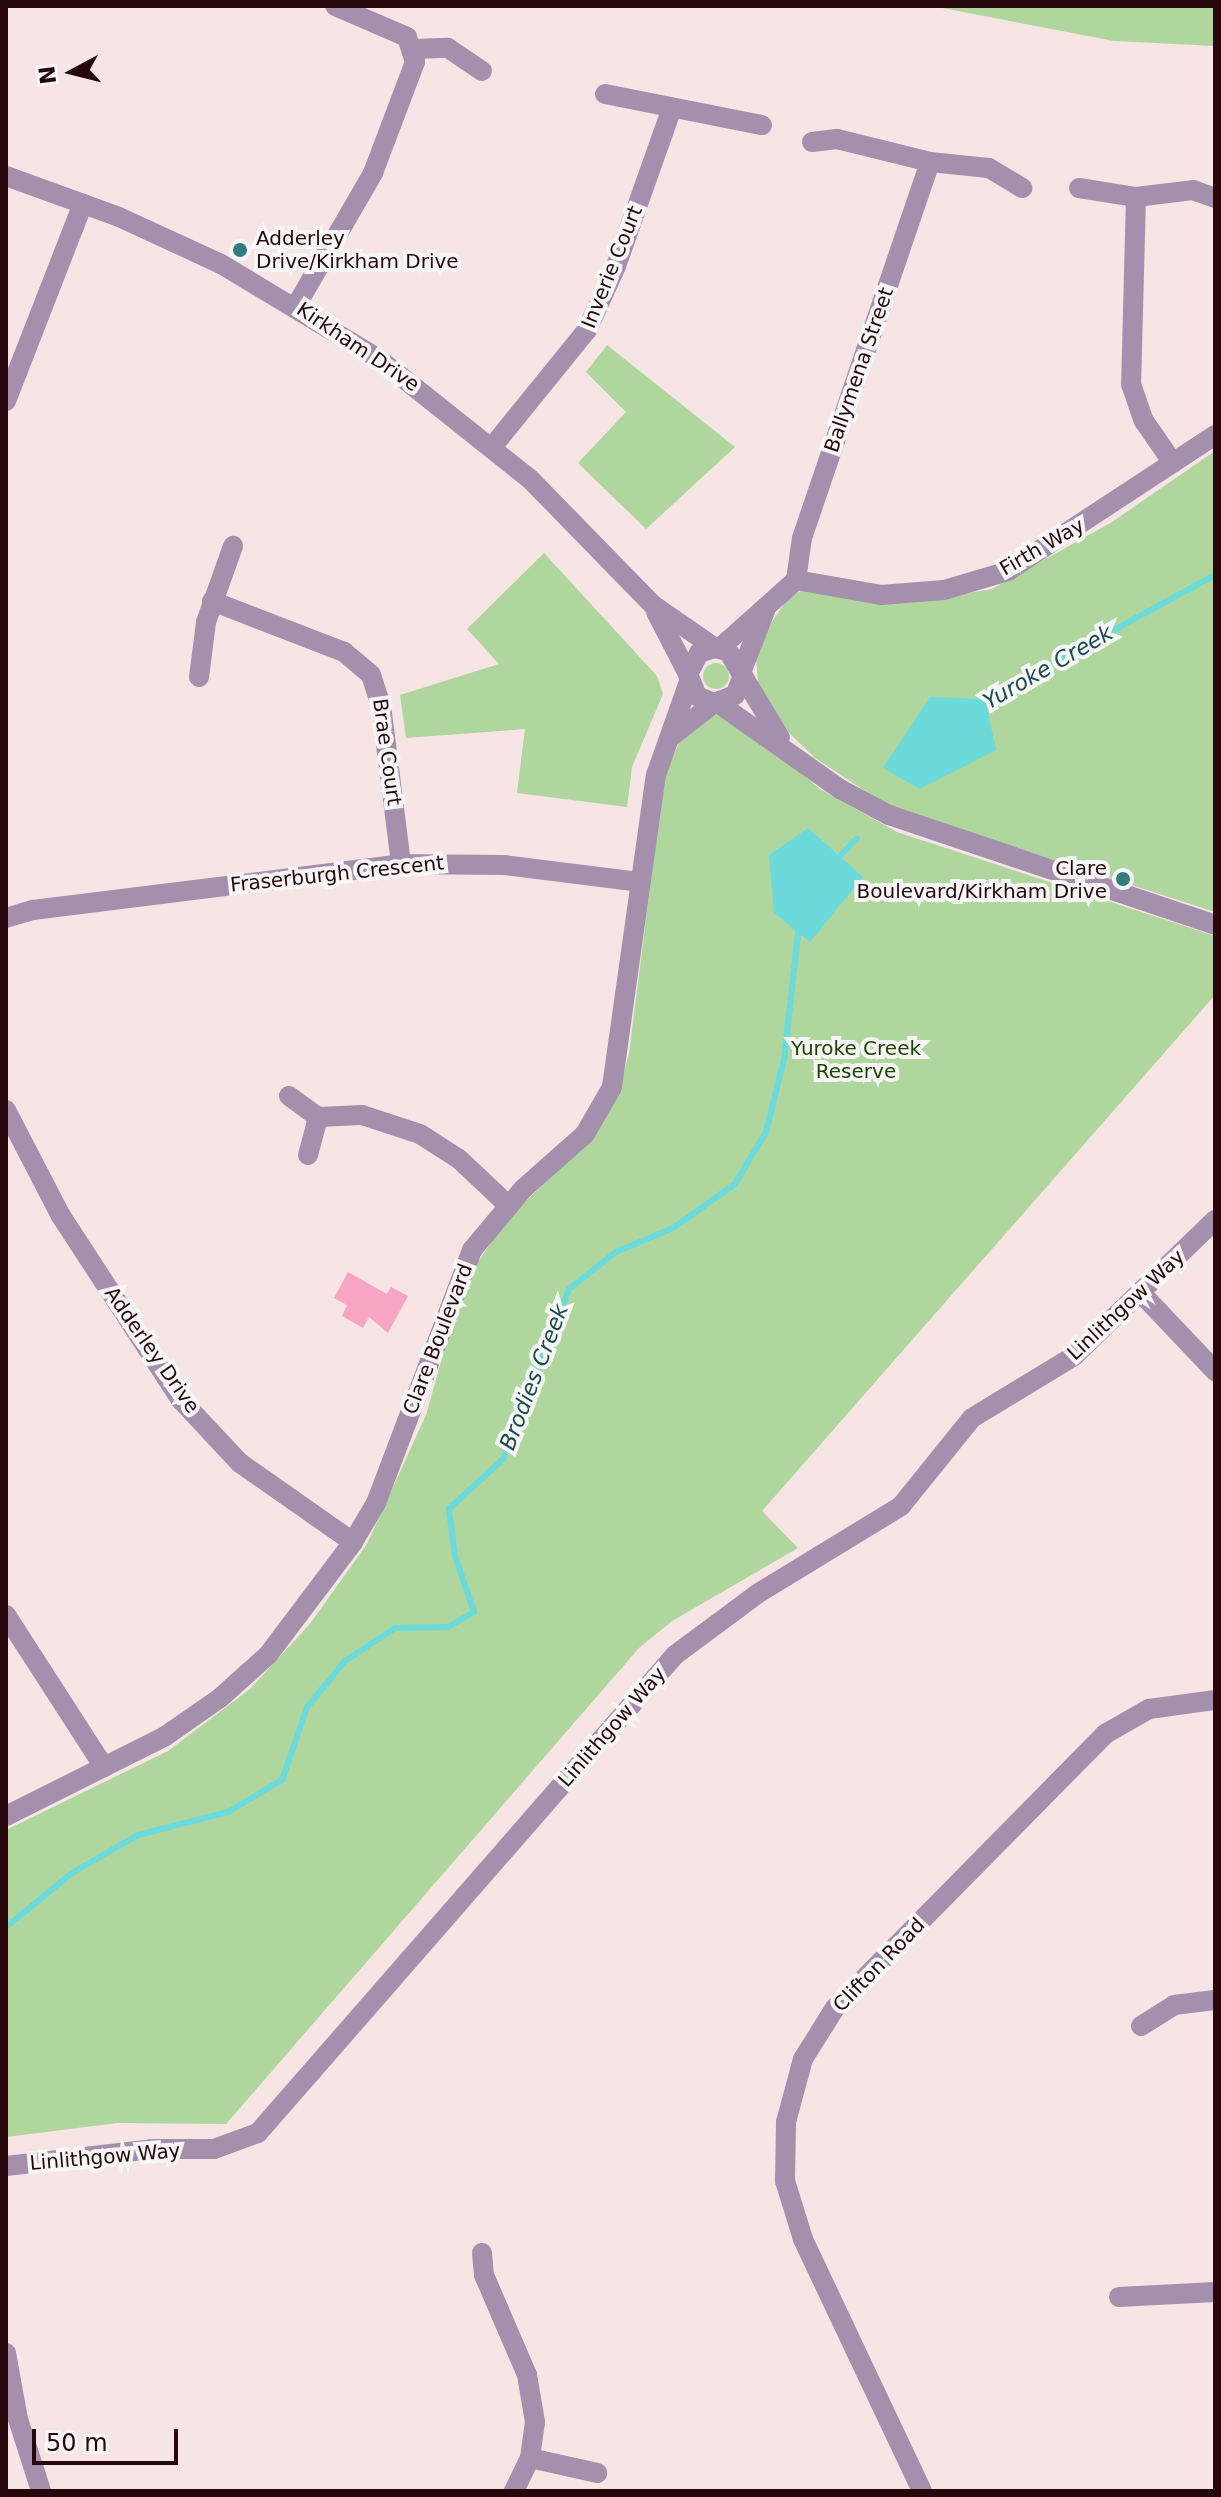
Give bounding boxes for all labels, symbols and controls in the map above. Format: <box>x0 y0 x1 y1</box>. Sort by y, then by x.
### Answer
north arrow <box>32 32 112 112</box>
text: N <box>34 64 61 86</box>
street label: Inverie Court <box>577 202 647 332</box>
place label: Adderley Drive/Kirkham Drive <box>256 226 459 273</box>
marker: Adderley Drive/Kirkham Drive <box>231 241 249 259</box>
street label: Ballymena Street <box>820 284 898 456</box>
street label: Kirkham Drive <box>292 297 424 397</box>
street label: Firth Way <box>996 513 1088 581</box>
water label: Yuroke Creek <box>978 619 1118 715</box>
street label: Brae Court <box>368 697 406 807</box>
street label: Fraserburgh Crescent <box>229 851 445 897</box>
place label: Clare Boulevard/Kirkham Drive <box>857 856 1107 903</box>
marker: Clare Boulevard/Kirkham Drive <box>1114 870 1132 888</box>
park label: Yuroke Creek Reserve <box>791 1036 921 1083</box>
street label: Linlithgow Way <box>1063 1245 1189 1365</box>
street label: Clare Boulevard <box>398 1260 478 1418</box>
street label: Adderley Drive <box>100 1282 204 1418</box>
water label: Brodies Creek <box>494 1300 574 1454</box>
street label: Linlithgow Way <box>553 1662 671 1792</box>
street label: Clifton Road <box>828 1913 930 2017</box>
street label: Linlithgow Way <box>29 2138 181 2176</box>
scale bar <box>36 2413 182 2463</box>
text: 50 m <box>46 2429 108 2457</box>

